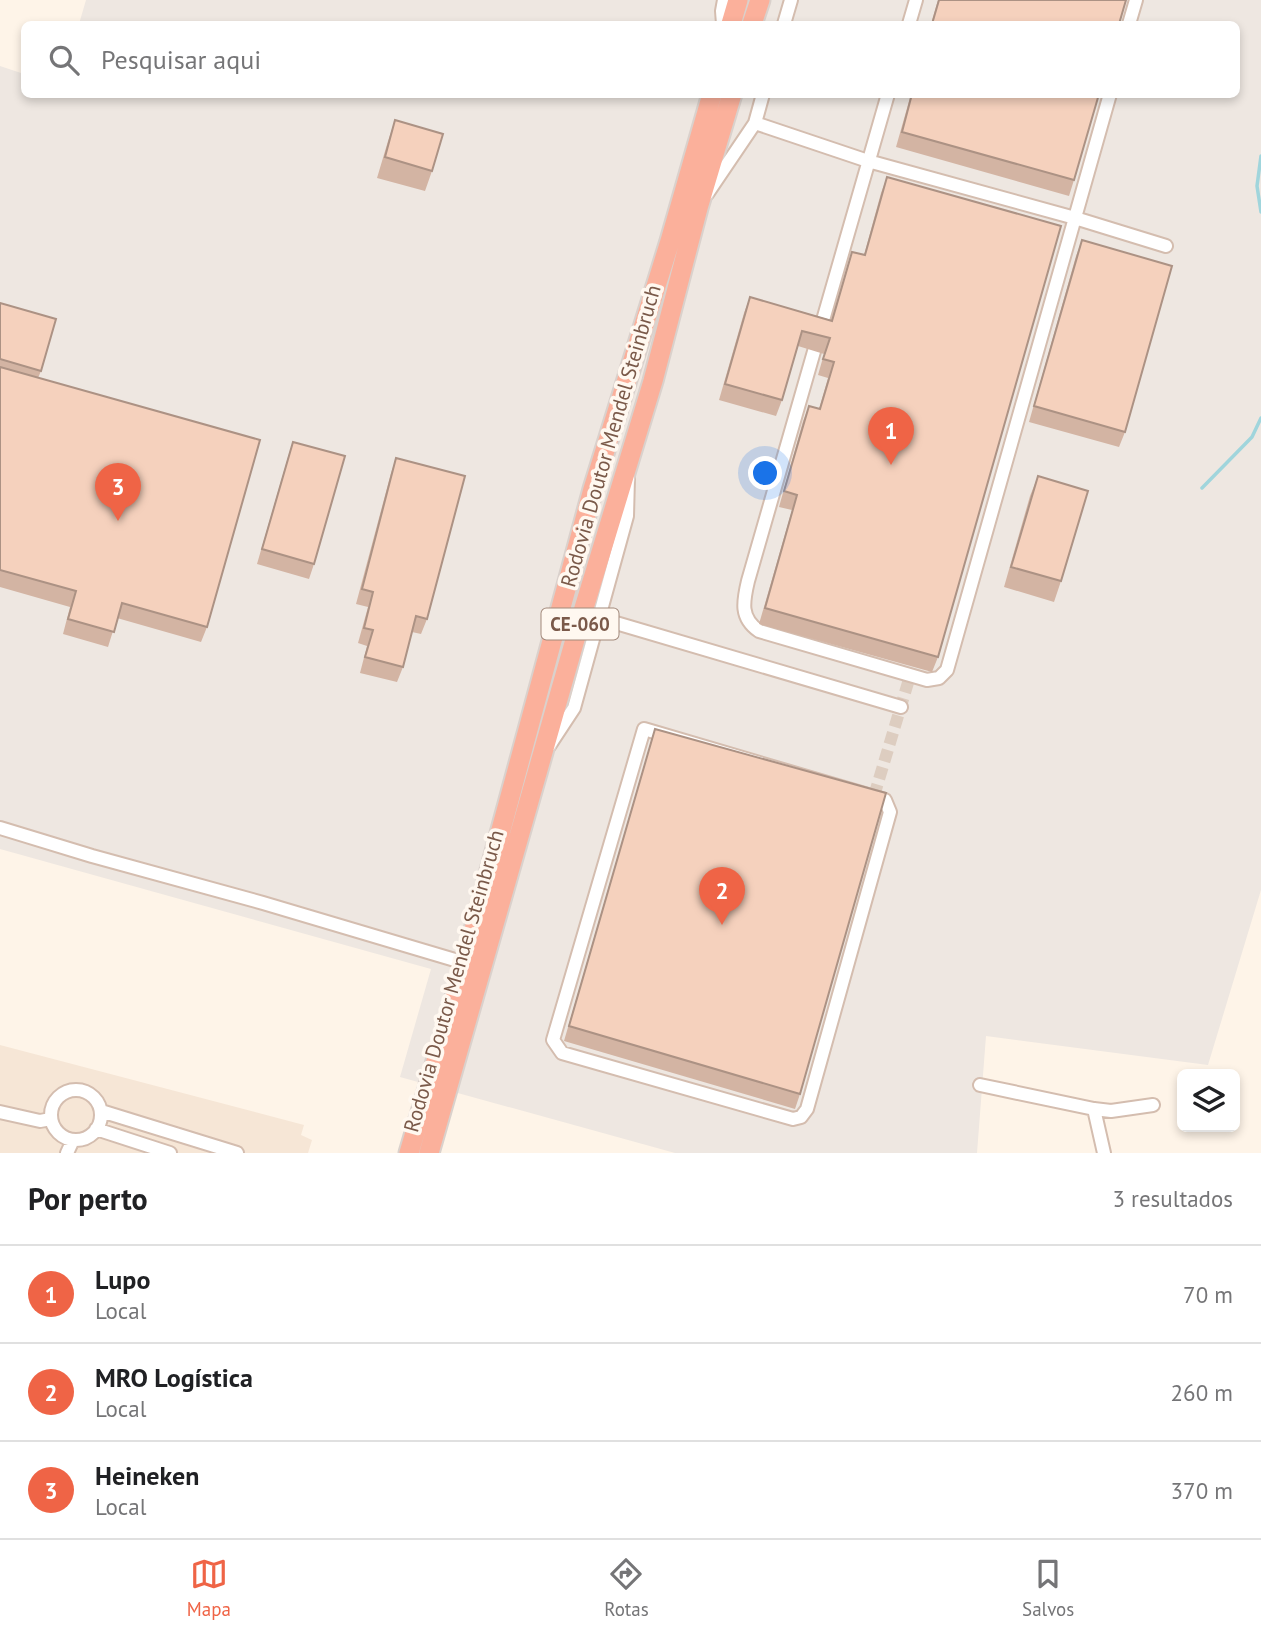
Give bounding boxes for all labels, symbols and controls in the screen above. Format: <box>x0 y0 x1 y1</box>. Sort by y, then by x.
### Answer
search box <box>21 21 1240 98</box>
icon: search <box>45 41 83 79</box>
text: Pesquisar aqui <box>101 43 261 76</box>
street label: Rodovia Doutor Mendel Steinbruch <box>554 282 667 590</box>
pin: 1 <box>868 407 914 465</box>
your location <box>748 456 782 490</box>
pin: 3 <box>95 463 141 521</box>
road number: CE-060 <box>542 608 618 639</box>
street label: Rodovia Doutor Mendel Steinbruch <box>397 827 510 1135</box>
pin: 2 <box>699 867 745 925</box>
map controls <box>1177 1069 1240 1132</box>
button: layers <box>1177 1069 1240 1132</box>
text: Por perto <box>28 1179 148 1218</box>
text: 3 resultados <box>1112 1184 1233 1213</box>
text: Lupo <box>95 1263 150 1296</box>
text: 1 <box>44 1280 58 1309</box>
text: 70 m <box>1183 1280 1233 1309</box>
text: Local <box>95 1296 146 1325</box>
text: MRO Logística <box>95 1361 253 1394</box>
text: 2 <box>44 1378 58 1407</box>
text: 260 m <box>1171 1378 1233 1407</box>
text: Local <box>95 1394 146 1423</box>
text: Heineken <box>95 1459 199 1492</box>
text: 3 <box>44 1476 58 1505</box>
text: 370 m <box>1171 1476 1233 1505</box>
text: Local <box>95 1492 146 1521</box>
tab: Mapa <box>187 1555 231 1621</box>
tab: Rotas <box>604 1555 649 1621</box>
tab: Salvos <box>1022 1555 1074 1621</box>

